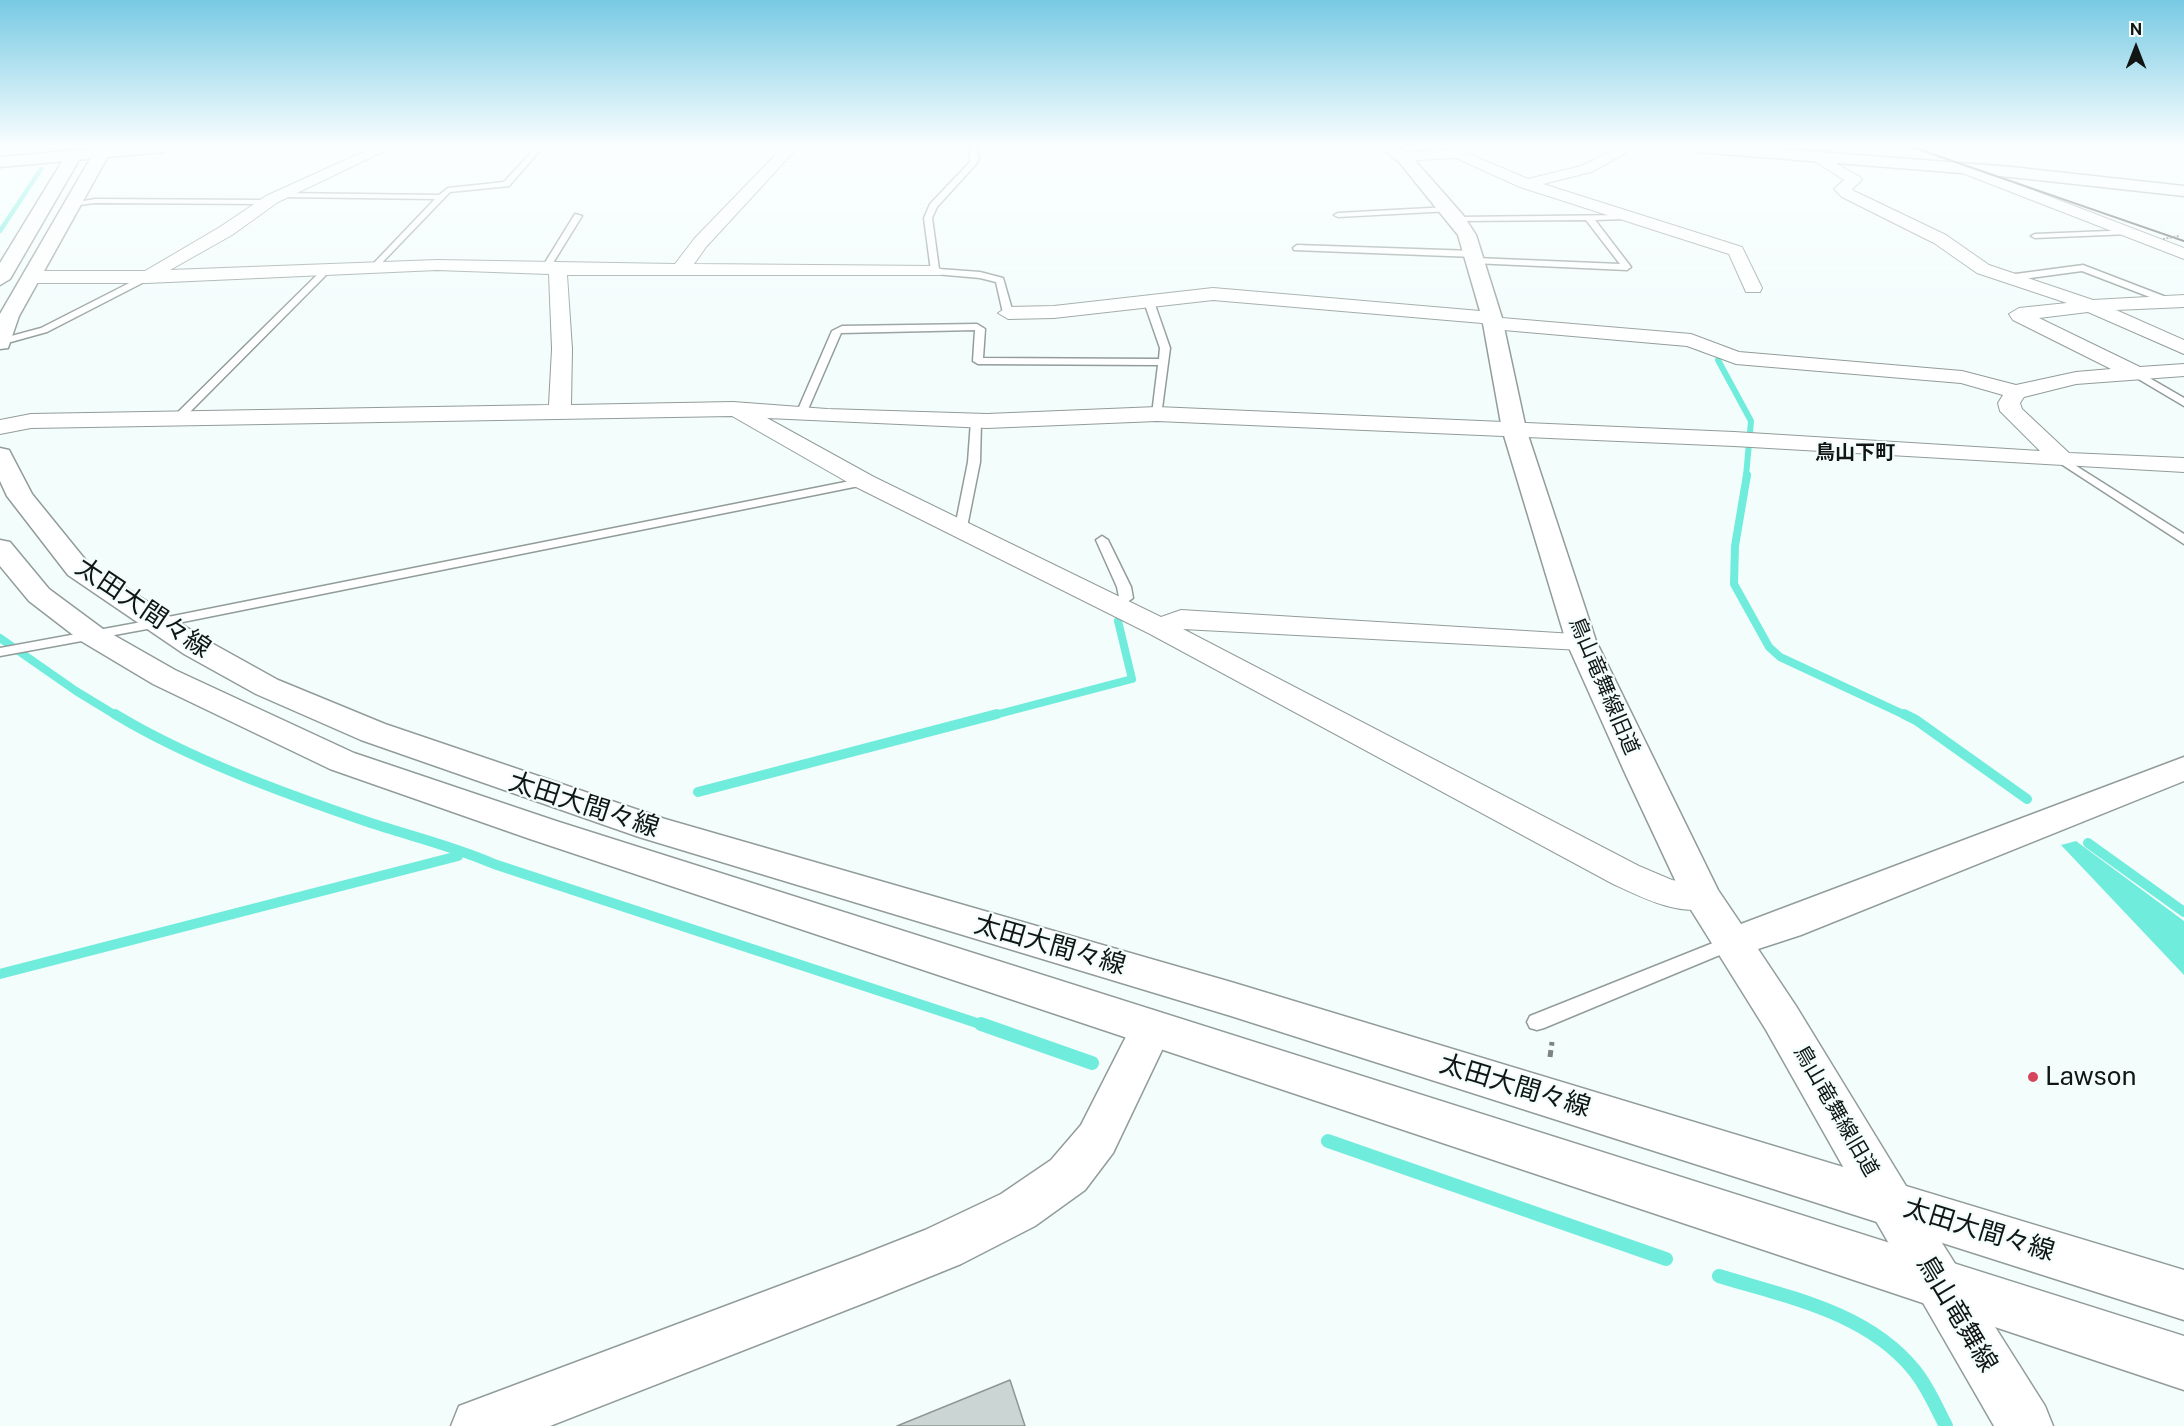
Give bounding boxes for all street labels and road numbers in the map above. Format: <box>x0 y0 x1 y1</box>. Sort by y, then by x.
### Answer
street label: 太田大間々線 <box>70 551 216 665</box>
street label: 鳥山竜舞線旧道 <box>1564 613 1644 759</box>
street label: 太田大間々線 <box>505 766 663 844</box>
street label: 太田大間々線 <box>971 909 1129 981</box>
street label: 鳥山竜舞線旧道 <box>1788 1041 1884 1181</box>
street label: 太田大間々線 <box>1436 1048 1594 1124</box>
street label: 太田大間々線 <box>1900 1192 2058 1268</box>
street label: 鳥山竜舞線 <box>1910 1250 2004 1378</box>

